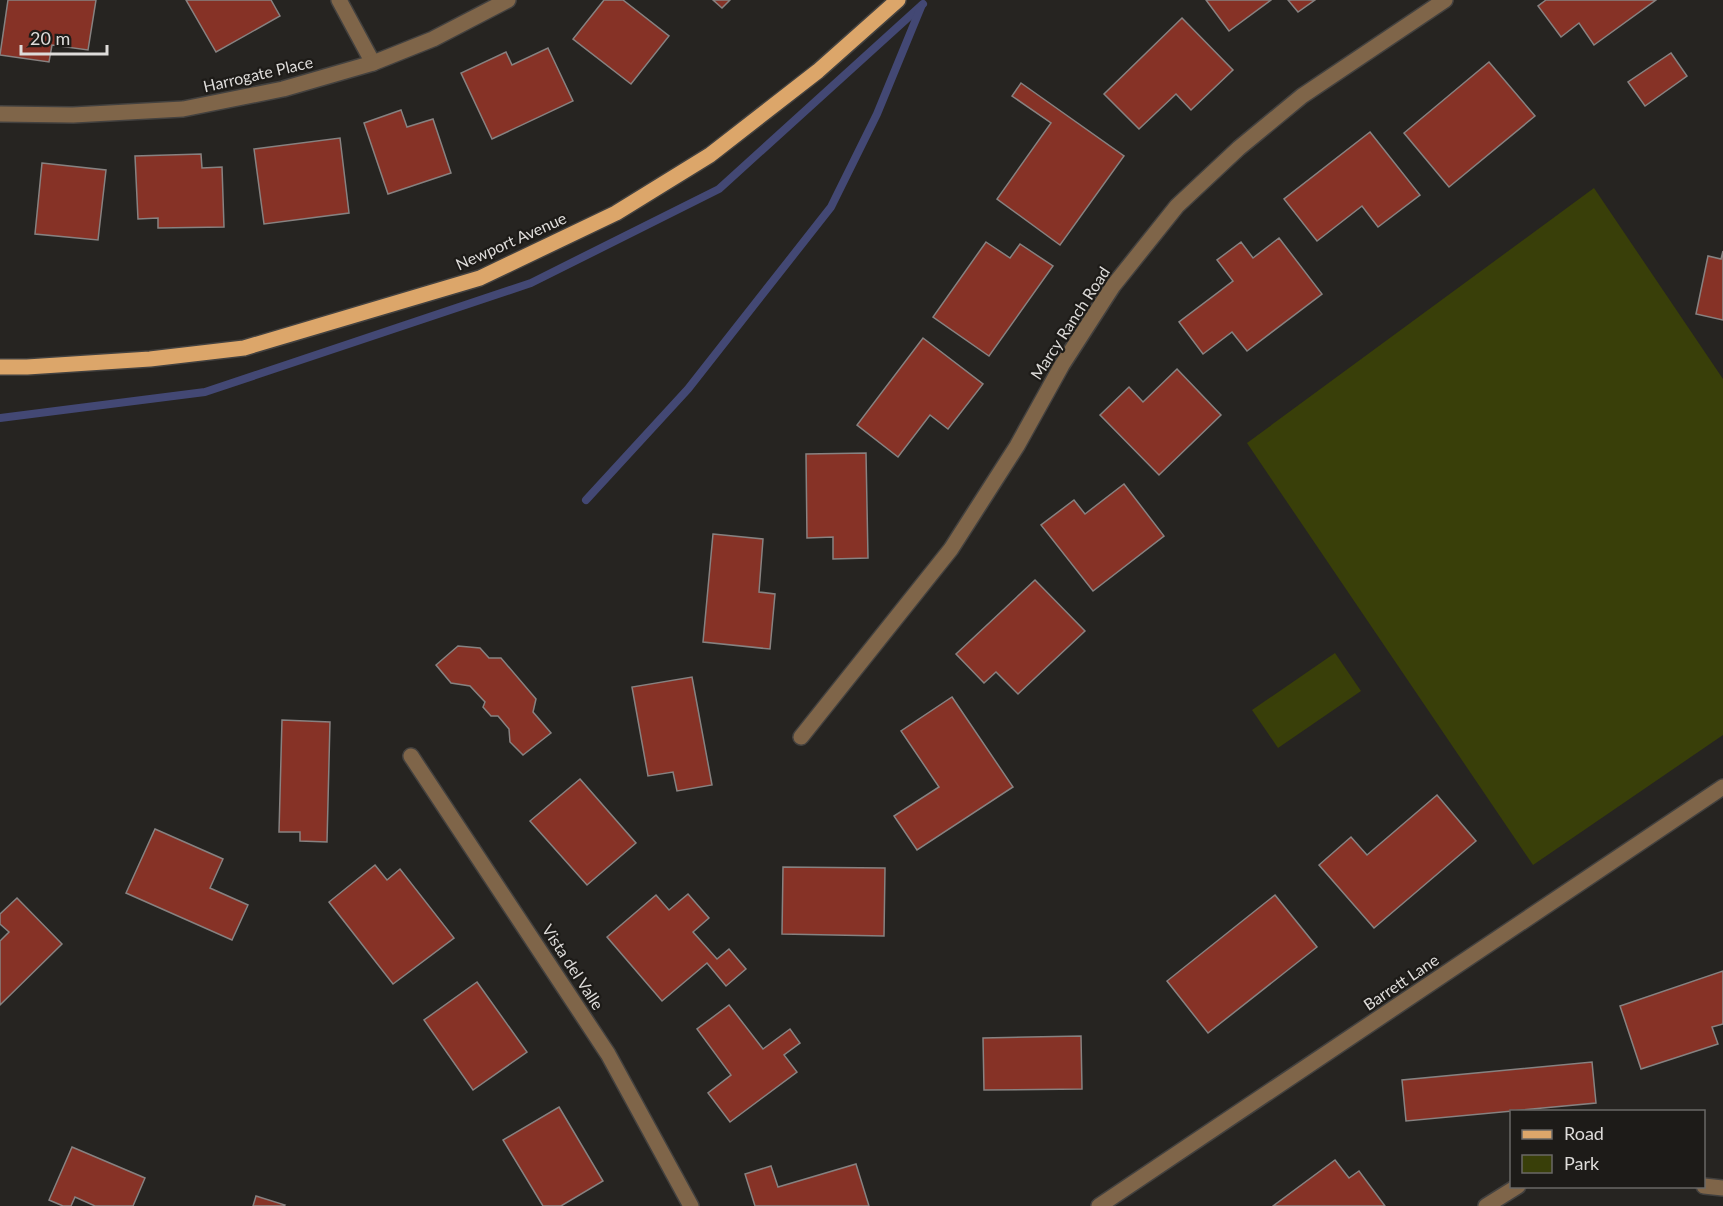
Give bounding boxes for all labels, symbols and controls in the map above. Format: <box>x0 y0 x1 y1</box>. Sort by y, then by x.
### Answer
scale bar <box>21 18 106 56</box>
text: 20 m <box>30 27 70 49</box>
street label: Harrogate Place <box>201 52 315 95</box>
street label: Newport Avenue <box>453 208 569 273</box>
street label: Marcy Ranch Road <box>1026 263 1113 383</box>
street label: Vista del Valle <box>539 921 608 1013</box>
street label: Barrett Lane <box>1360 950 1442 1014</box>
legend <box>1510 1110 1705 1188</box>
text: Road <box>1564 1122 1604 1144</box>
text: Park <box>1564 1152 1600 1174</box>

